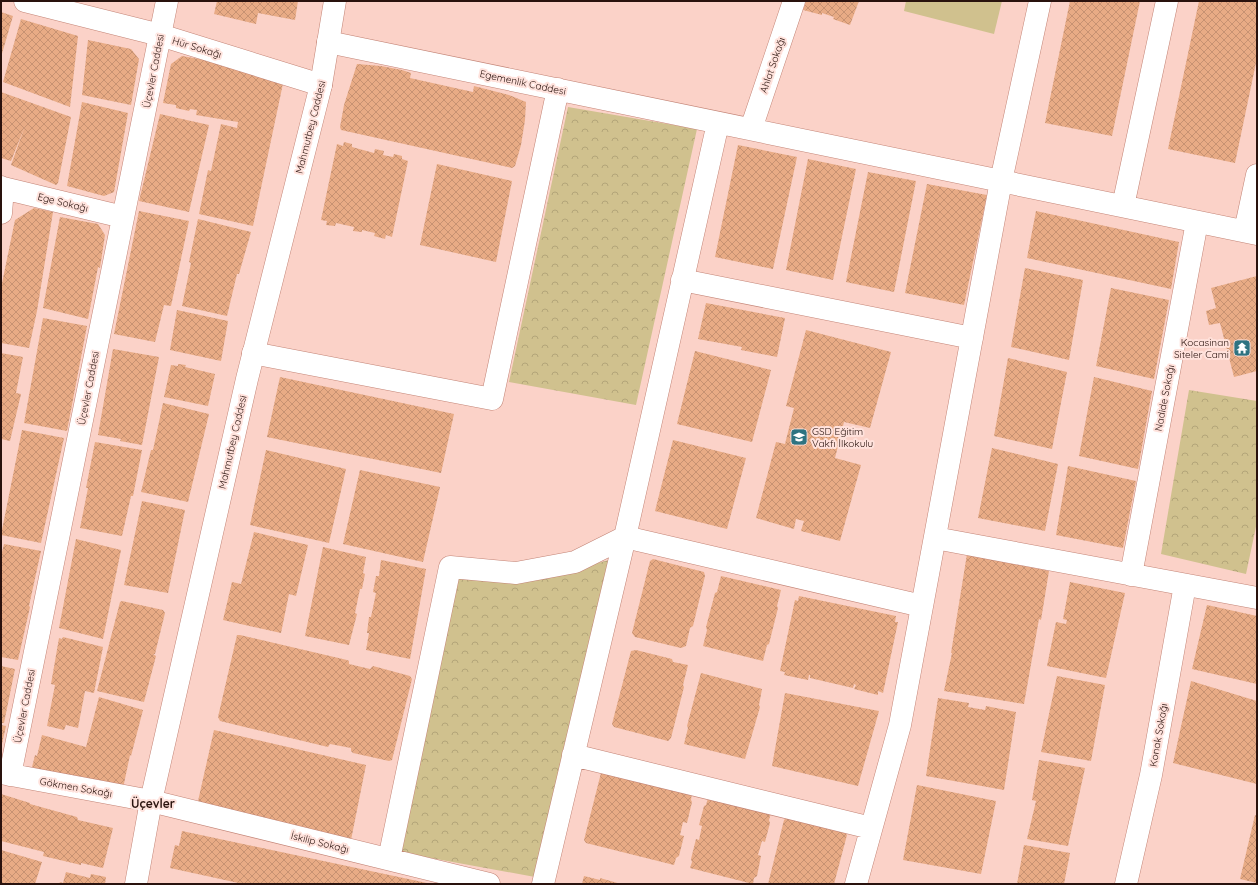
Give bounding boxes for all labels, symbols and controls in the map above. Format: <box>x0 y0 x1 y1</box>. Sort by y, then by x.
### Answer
street label: Üçevler Caddesi <box>140 33 167 109</box>
street label: Hür Sokağı <box>171 34 223 61</box>
street label: Ahlat Sokağı <box>757 36 788 95</box>
street label: Egemenlik Caddesi <box>479 67 567 98</box>
street label: Mahmutbey Caddesi <box>293 79 328 175</box>
street label: Ege Sokağı <box>36 190 89 215</box>
place label: Kocasinan Siteler Cami <box>1174 336 1229 361</box>
temple icon: Kocasinan Siteler Cami <box>1232 338 1252 358</box>
street label: Üçevler Caddesi <box>75 350 102 426</box>
street label: Nadide Sokağı <box>1152 364 1177 432</box>
street label: Mahmutbey Caddesi <box>215 394 250 490</box>
place label: GSD Eğitim Vakfı İlkokulu <box>812 425 873 450</box>
school or university icon: GSD Eğitim Vakfı İlkokulu <box>789 427 809 447</box>
street label: Üçevler Caddesi <box>11 668 38 744</box>
street label: Konak Sokağı <box>1147 702 1170 768</box>
street label: Gökmen Sokağı <box>39 775 113 800</box>
district label: Üçevler <box>131 796 175 811</box>
street label: İskilip Sokağı <box>290 829 350 856</box>

